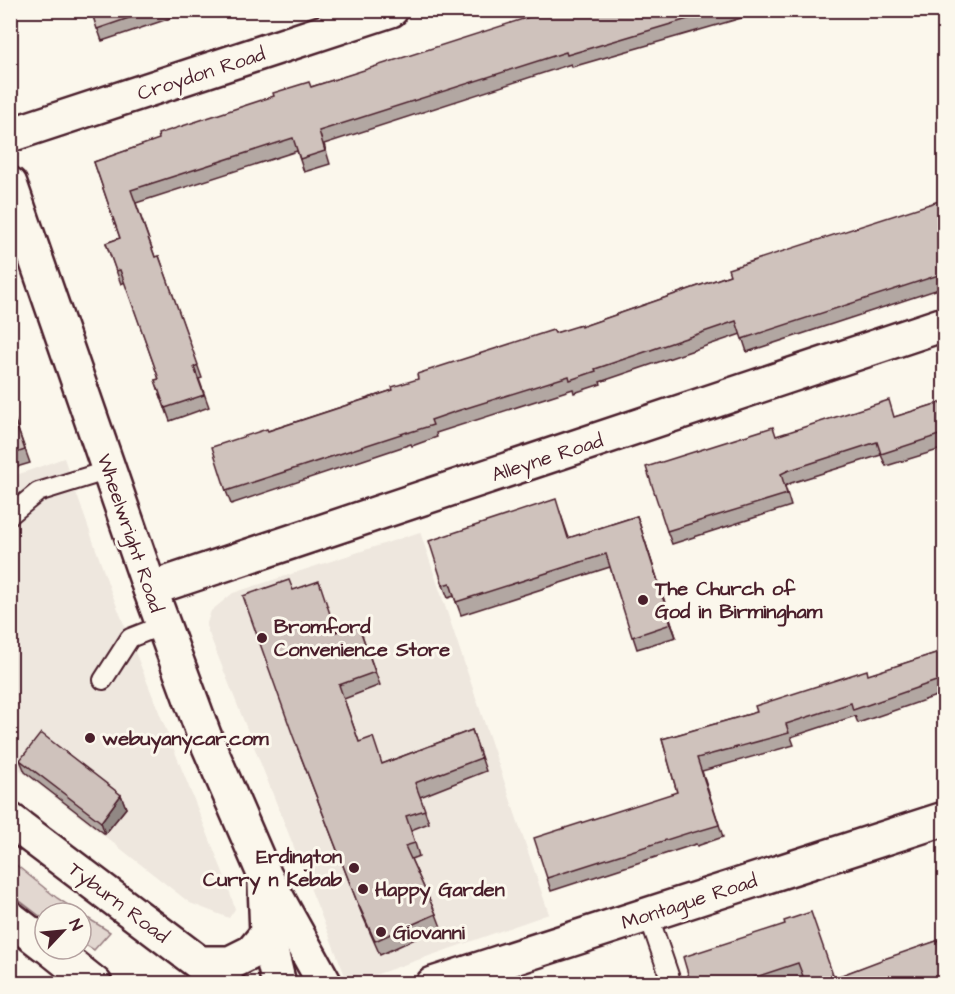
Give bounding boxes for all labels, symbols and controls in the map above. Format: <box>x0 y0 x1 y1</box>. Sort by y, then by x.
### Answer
street label: Croydon Road <box>134 40 269 109</box>
street label: Alleyne Road <box>488 427 607 490</box>
street label: Wheelwright Road <box>89 450 170 617</box>
place label: The Church of God in Birmingham <box>654 575 823 627</box>
marker: The Church of God in Birmingham <box>636 593 650 607</box>
place label: Bromford Convenience Store <box>274 613 450 664</box>
marker: Bromford Convenience Store <box>255 631 269 645</box>
place label: webuyanycar.com <box>102 725 269 754</box>
marker: webuyanycar.com <box>83 731 97 745</box>
place label: Erdington Curry n Kebab <box>203 843 343 895</box>
street label: Tyburn Road <box>62 856 175 951</box>
marker: Erdington Curry n Kebab <box>347 861 361 875</box>
street label: Montague Road <box>618 867 761 938</box>
place label: Happy Garden <box>375 876 505 905</box>
marker: Happy Garden <box>356 882 370 896</box>
north arrow <box>33 901 93 961</box>
text: N <box>63 916 88 934</box>
place label: Giovanni <box>393 919 466 947</box>
marker: Giovanni <box>374 925 388 939</box>

